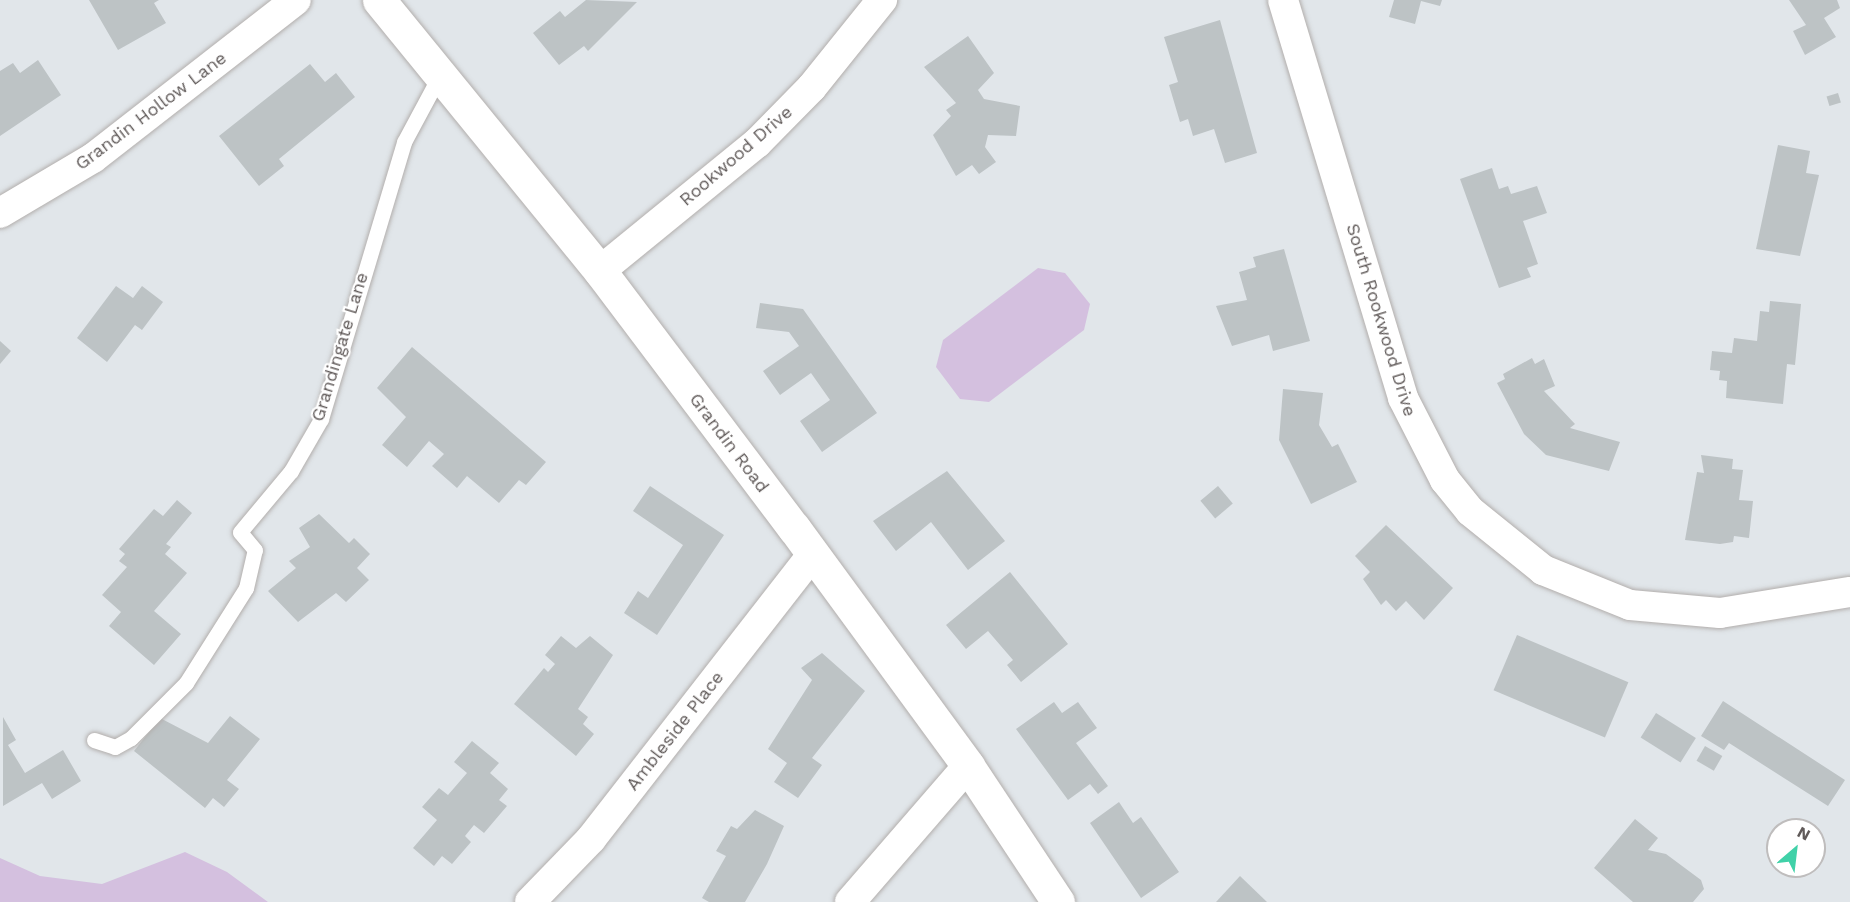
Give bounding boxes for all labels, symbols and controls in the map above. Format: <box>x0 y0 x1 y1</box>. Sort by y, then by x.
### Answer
street label: Grandin Hollow Lane <box>71 47 231 175</box>
street label: Rookwood Drive <box>675 101 797 211</box>
street label: South Rookwood Drive <box>1341 221 1421 419</box>
street label: Grandingate Lane <box>307 270 373 424</box>
street label: Grandin Road <box>685 389 773 497</box>
street label: Ambleside Place <box>622 667 728 795</box>
north arrow <box>1766 818 1826 878</box>
text: N <box>1794 822 1813 845</box>

